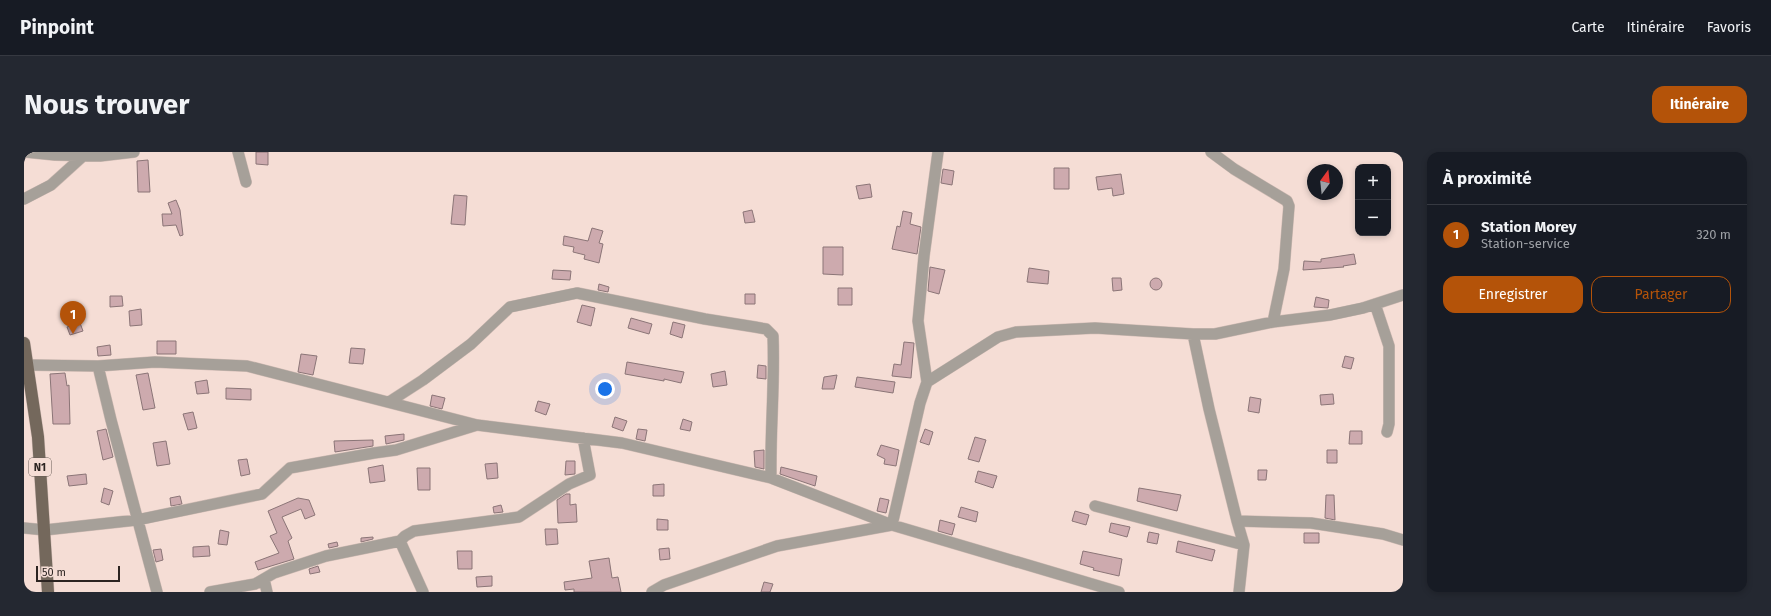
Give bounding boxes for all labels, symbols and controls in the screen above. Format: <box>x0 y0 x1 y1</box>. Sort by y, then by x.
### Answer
text: Pinpoint <box>20 16 94 39</box>
text: Carte <box>1571 19 1605 36</box>
text: Itinéraire <box>1627 19 1685 36</box>
text: Favoris <box>1707 19 1751 36</box>
button: Itinéraire <box>1652 86 1747 123</box>
text: Nous trouver <box>24 88 189 121</box>
north arrow <box>1307 164 1343 200</box>
map controls <box>1355 164 1391 236</box>
button: + <box>1355 164 1391 200</box>
text: À proximité <box>1443 168 1532 189</box>
button: − <box>1355 200 1391 236</box>
text: Station Morey <box>1481 218 1576 236</box>
text: 1 <box>1453 227 1459 242</box>
text: 320 m <box>1696 227 1731 242</box>
text: Station-service <box>1481 236 1570 251</box>
button: Enregistrer <box>1443 276 1583 313</box>
button: Partager <box>1591 276 1731 313</box>
pin: 1 <box>60 301 86 334</box>
your location <box>595 379 615 399</box>
road number: N1 <box>29 458 51 476</box>
scale bar <box>36 564 120 583</box>
text: 50 m <box>42 566 66 579</box>

